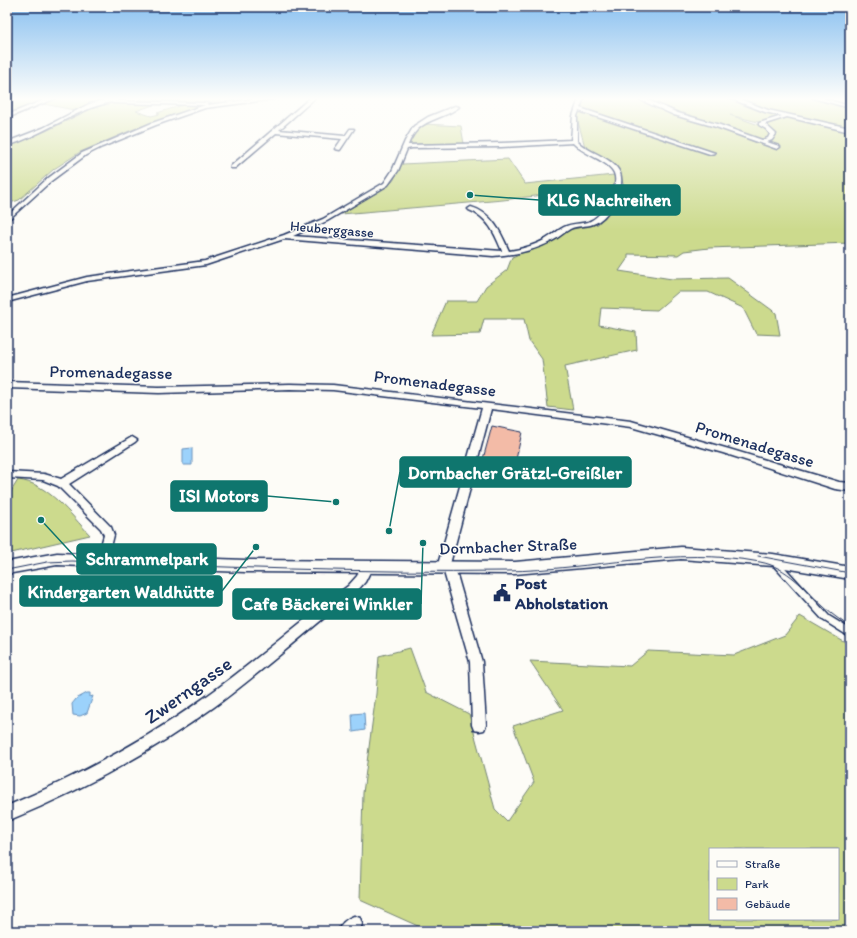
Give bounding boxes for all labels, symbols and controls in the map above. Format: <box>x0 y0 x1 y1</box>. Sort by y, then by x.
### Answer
callout: KLG Nachreihen <box>539 185 680 215</box>
text: KLG Nachreihen <box>547 189 672 211</box>
street label: Heuberggasse <box>289 217 375 242</box>
street label: Promenadegasse <box>49 361 173 383</box>
street label: Promenadegasse <box>373 366 497 400</box>
street label: Promenadegasse <box>693 416 817 472</box>
callout: Dornbacher Grätzl-Greißler <box>400 457 631 487</box>
text: Dornbacher Grätzl-Greißler <box>408 462 623 484</box>
callout: ISI Motors <box>171 481 267 511</box>
text: ISI Motors <box>179 485 259 507</box>
street label: Dornbacher Straße <box>439 534 577 558</box>
callout: Schrammelpark <box>77 544 216 574</box>
text: Schrammelpark <box>86 548 209 570</box>
place label: Post Abholstation <box>514 573 609 613</box>
callout: Kindergarten Waldhütte <box>20 576 222 606</box>
text: Kindergarten Waldhütte <box>28 581 215 603</box>
public building icon: Post Abholstation <box>492 583 512 603</box>
callout: Cafe Bäckerei Winkler <box>233 589 421 619</box>
text: Cafe Bäckerei Winkler <box>242 593 414 615</box>
street label: Zwerngasse <box>140 651 236 729</box>
legend <box>709 848 839 920</box>
text: Straße <box>745 857 780 871</box>
text: Park <box>745 877 769 891</box>
text: Gebäude <box>745 897 790 911</box>

